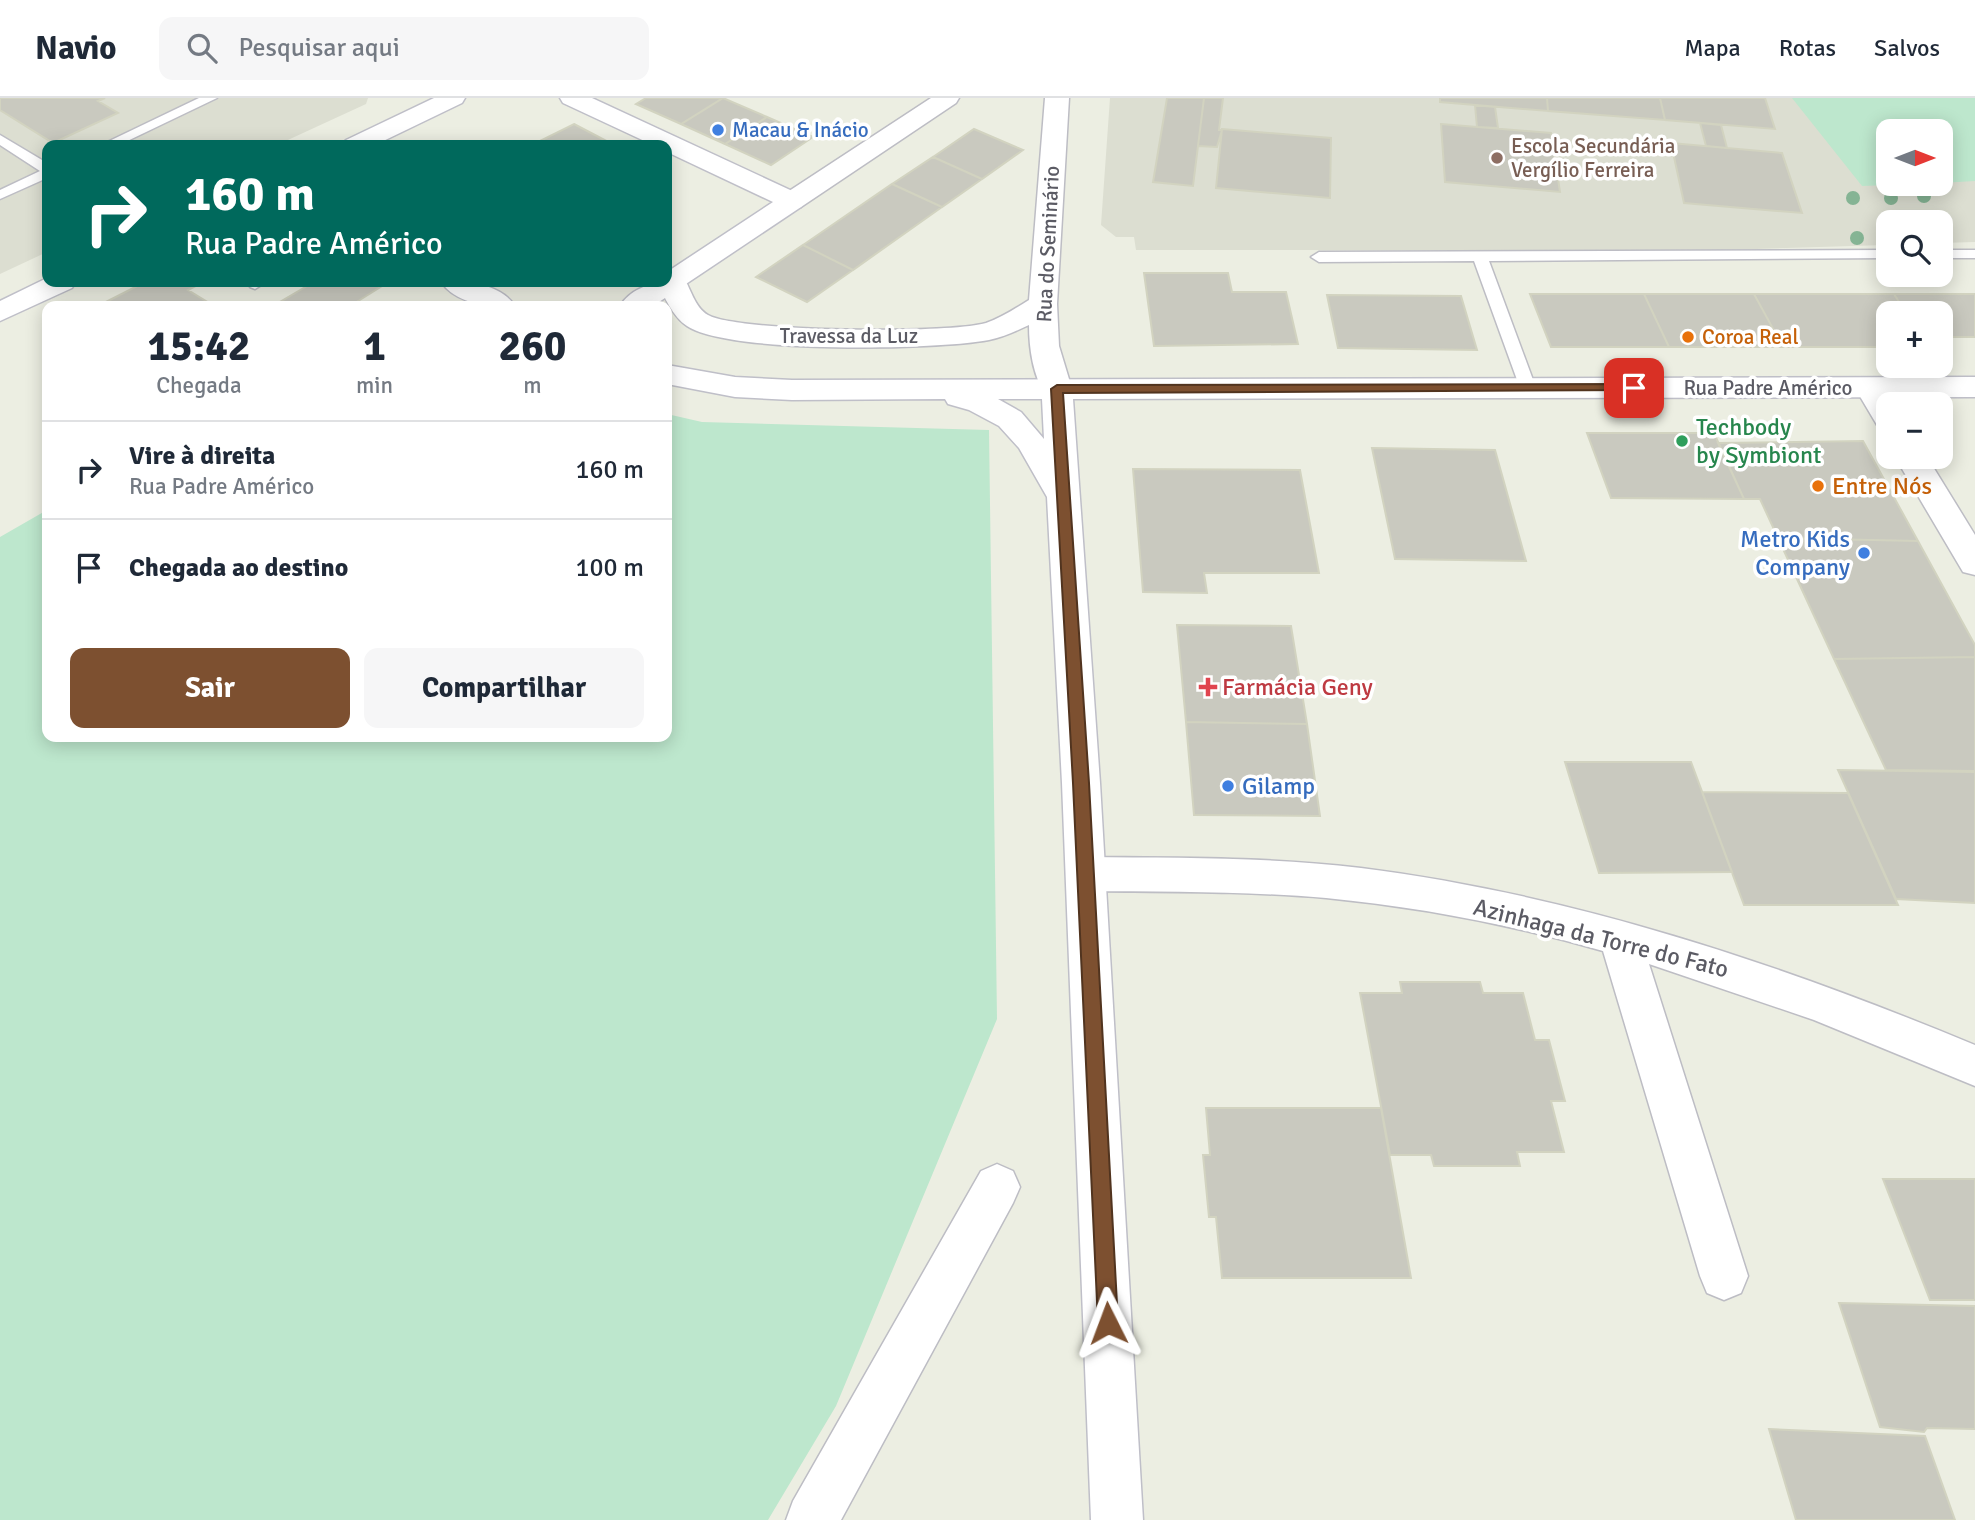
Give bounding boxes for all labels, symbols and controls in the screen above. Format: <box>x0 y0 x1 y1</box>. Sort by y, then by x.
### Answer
search box <box>159 17 649 80</box>
text: Navio <box>35 28 117 69</box>
icon: search <box>183 29 221 67</box>
text: Pesquisar aqui <box>239 32 400 64</box>
text: Mapa <box>1684 33 1741 63</box>
text: Rotas <box>1779 33 1836 63</box>
text: Salvos <box>1874 33 1940 63</box>
place label: Macau & Inácio <box>732 117 869 143</box>
north arrow <box>1876 119 1953 196</box>
map controls <box>1876 119 1953 469</box>
marker: Macau & Inácio <box>710 122 726 138</box>
place label: Escola Secundária Vergílio Ferreira <box>1511 133 1675 183</box>
marker: Escola Secundária Vergílio Ferreira <box>1489 150 1505 166</box>
text: 160 m <box>185 164 315 224</box>
street label: Rua do Seminário <box>1031 165 1065 323</box>
icon: right <box>70 168 161 259</box>
button: search <box>1876 210 1953 287</box>
text: Rua Padre Américo <box>185 224 443 263</box>
button: + <box>1876 301 1953 378</box>
text: 15:42 <box>147 321 251 372</box>
text: 1 <box>363 321 386 372</box>
text: 260 <box>498 321 567 372</box>
street label: Travessa da Luz <box>780 323 918 349</box>
place label: Coroa Real <box>1702 324 1799 350</box>
marker: Coroa Real <box>1680 329 1696 345</box>
pin <box>1604 358 1664 418</box>
icon: arrive <box>1615 369 1653 407</box>
text: Chegada <box>156 371 242 400</box>
text: min <box>356 371 393 400</box>
text: m <box>523 371 542 400</box>
street label: Rua Padre Américo <box>1683 375 1853 401</box>
button: − <box>1876 392 1953 469</box>
place label: Techbody by Symbiont <box>1696 412 1821 470</box>
marker: Techbody by Symbiont <box>1674 433 1690 449</box>
text: Vire à direita <box>129 440 275 472</box>
icon: right <box>70 451 108 489</box>
text: 160 m <box>575 454 644 486</box>
place label: Entre Nós <box>1832 471 1932 501</box>
text: Rua Padre Américo <box>129 472 314 501</box>
marker: Entre Nós <box>1810 478 1826 494</box>
place label: Metro Kids Company <box>1740 524 1850 582</box>
marker: Metro Kids Company <box>1856 545 1872 561</box>
icon: arrive <box>70 549 108 587</box>
text: Chegada ao destino <box>129 552 348 584</box>
text: 100 m <box>575 552 644 584</box>
button: Sair <box>70 648 350 728</box>
button: Compartilhar <box>364 648 644 728</box>
place label: Farmácia Geny <box>1222 672 1373 702</box>
marker: Farmácia Geny <box>1200 679 1216 695</box>
place label: Gilamp <box>1242 771 1315 801</box>
marker: Gilamp <box>1220 778 1236 794</box>
street label: Azinhaga da Torre do Fato <box>1470 892 1732 984</box>
position arrow <box>1071 1286 1145 1360</box>

